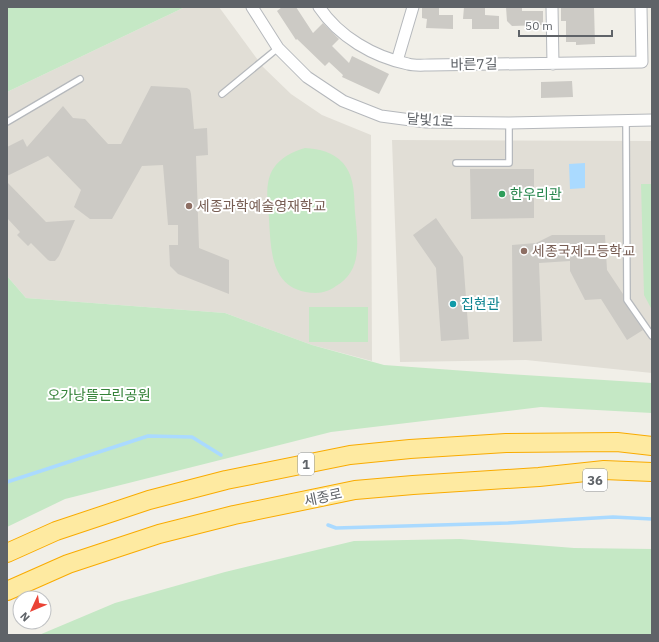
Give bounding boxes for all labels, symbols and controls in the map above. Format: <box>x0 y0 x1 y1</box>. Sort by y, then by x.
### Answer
scale bar <box>519 12 612 38</box>
text: 50 m <box>525 18 553 33</box>
street label: 바른7길 <box>450 55 498 73</box>
street label: 달빛1로 <box>406 109 454 131</box>
place label: 한우리관 <box>510 185 562 203</box>
marker: 한우리관 <box>497 189 507 199</box>
place label: 세종과학예술영재학교 <box>197 197 326 215</box>
marker: 세종과학예술영재학교 <box>184 201 194 211</box>
place label: 세종국제고등학교 <box>532 242 635 260</box>
marker: 세종국제고등학교 <box>519 246 529 256</box>
place label: 집현관 <box>461 295 500 313</box>
marker: 집현관 <box>448 299 458 309</box>
park label: 오가낭뜰근린공원 <box>47 386 151 404</box>
road number: 1 <box>298 453 314 475</box>
road number: 36 <box>583 469 607 491</box>
street label: 세종로 <box>302 484 344 510</box>
north arrow <box>12 590 52 630</box>
text: N <box>17 609 33 625</box>

